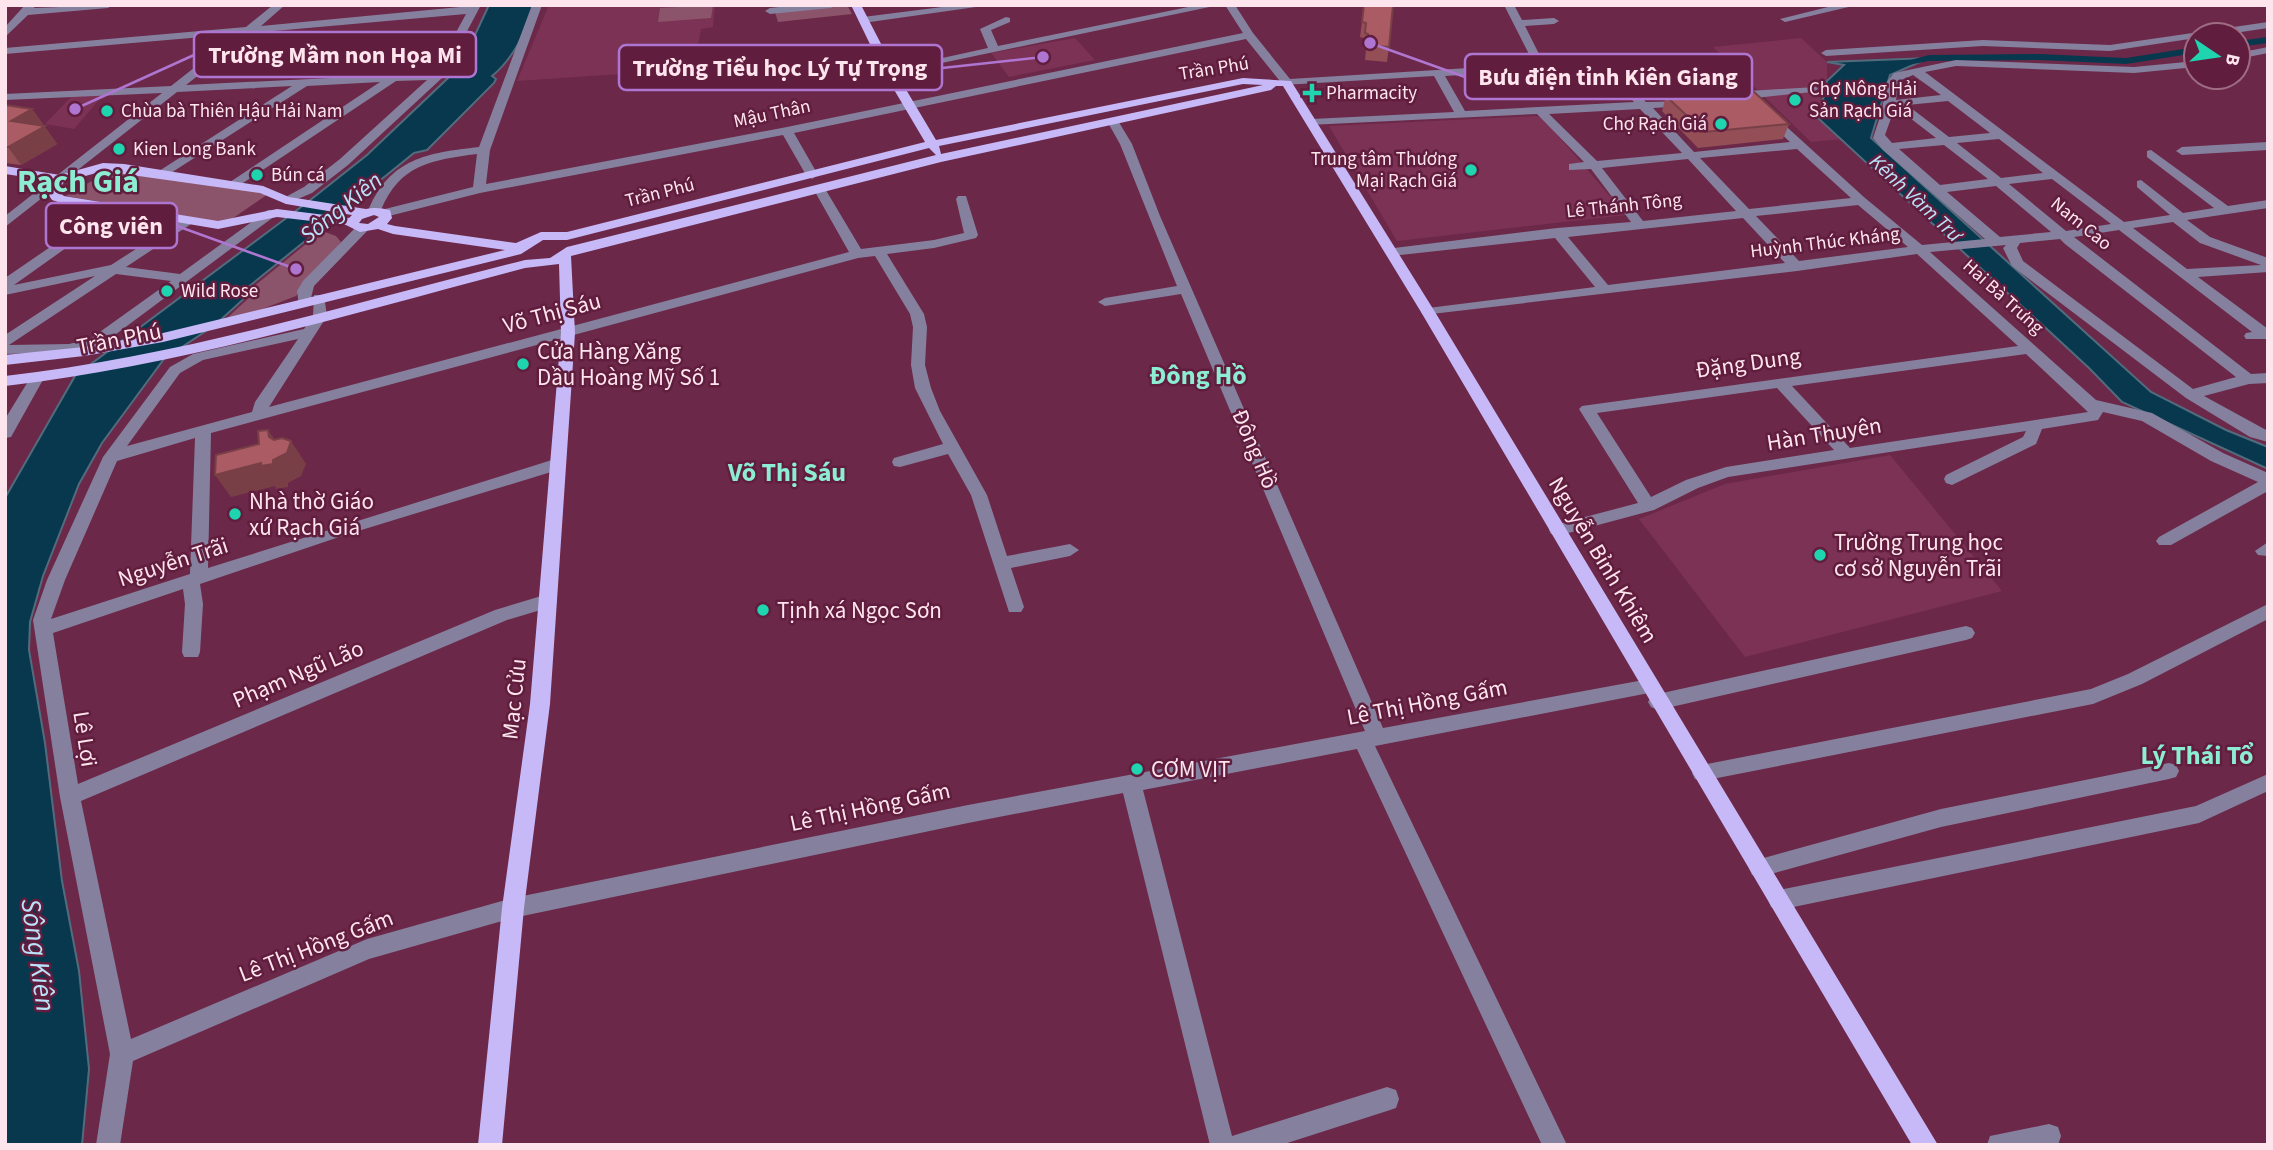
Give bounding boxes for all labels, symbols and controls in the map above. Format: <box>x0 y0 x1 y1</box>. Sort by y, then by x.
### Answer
north arrow <box>2182 21 2252 91</box>
callout: Trường Mầm non Họa Mi <box>194 32 476 77</box>
text: Trường Mầm non Họa Mi <box>208 38 462 73</box>
callout: Trường Tiểu học Lý Tự Trọng <box>619 45 942 90</box>
street label: Trần Phú <box>1177 50 1251 88</box>
text: Trường Tiểu học Lý Tự Trọng <box>633 51 928 86</box>
text: B <box>2218 51 2247 68</box>
callout: Bưu điện tỉnh Kiên Giang <box>1465 54 1752 99</box>
text: Bưu điện tỉnh Kiên Giang <box>1478 60 1738 95</box>
place label: Chợ Nông Hải Sản Rạch Giá <box>1809 76 1917 125</box>
place label: Pharmacity <box>1326 80 1417 107</box>
marker: Pharmacity <box>1304 85 1320 101</box>
marker: Chợ Nông Hải Sản Rạch Giá <box>1787 92 1803 108</box>
street label: Mậu Thân <box>731 93 813 135</box>
place label: Chùa bà Thiên Hậu Hải Nam <box>121 98 343 125</box>
marker: Chùa bà Thiên Hậu Hải Nam <box>99 103 115 119</box>
place label: Chợ Rạch Giá <box>1603 111 1707 138</box>
marker: Chợ Rạch Giá <box>1713 116 1729 132</box>
place label: Kien Long Bank <box>133 136 257 163</box>
marker: Kien Long Bank <box>111 141 127 157</box>
place label: Trung tâm Thương Mại Rạch Giá <box>1311 146 1457 195</box>
water label: Kênh Vàm Trư <box>1863 147 1970 250</box>
district label: Rạch Giá <box>17 159 139 205</box>
place label: Bún cá <box>271 162 325 189</box>
marker: Trung tâm Thương Mại Rạch Giá <box>1463 162 1479 178</box>
water label: Sông Kiên <box>292 164 390 252</box>
marker: Bún cá <box>249 167 265 183</box>
street label: Trần Phú <box>622 171 698 215</box>
street label: Lê Thánh Tông <box>1565 186 1684 225</box>
street label: Nam Cao <box>2044 191 2118 257</box>
callout: Công viên <box>46 203 177 248</box>
text: Công viên <box>59 209 163 244</box>
street label: Huỳnh Thúc Kháng <box>1749 220 1902 266</box>
street label: Hai Bà Trưng <box>1956 253 2050 341</box>
place label: Wild Rose <box>181 278 258 305</box>
marker: Wild Rose <box>159 283 175 299</box>
street label: Võ Thị Sáu <box>499 284 605 342</box>
street label: Trần Phú <box>74 315 164 363</box>
place label: Cửa Hàng Xăng Dầu Hoàng Mỹ Số 1 <box>537 335 720 394</box>
street label: Đặng Dung <box>1693 339 1803 387</box>
marker: Cửa Hàng Xăng Dầu Hoàng Mỹ Số 1 <box>515 356 531 372</box>
district label: Đông Hồ <box>1149 357 1247 394</box>
street label: Đông Hồ <box>1224 404 1286 494</box>
street label: Hàn Thuyên <box>1764 409 1884 459</box>
district label: Võ Thị Sáu <box>727 454 846 491</box>
street label: Nguyễn Bỉnh Khiêm <box>1540 470 1666 650</box>
place label: Nhà thờ Giáo xứ Rạch Giá <box>249 485 374 544</box>
marker: Nhà thờ Giáo xứ Rạch Giá <box>227 506 243 522</box>
place label: Trường Trung học cơ sở Nguyễn Trãi <box>1834 526 2003 585</box>
street label: Nguyễn Trãi <box>114 529 232 595</box>
marker: Trường Trung học cơ sở Nguyễn Trãi <box>1812 547 1828 563</box>
place label: Tịnh xá Ngọc Sơn <box>777 594 942 627</box>
marker: Tịnh xá Ngọc Sơn <box>755 602 771 618</box>
street label: Phạm Ngũ Lão <box>227 632 369 716</box>
street label: Mạc Cửu <box>493 657 535 741</box>
street label: Lê Thị Hồng Gấm <box>1344 670 1510 734</box>
street label: Lê Lợi <box>64 709 106 769</box>
district label: Lý Thái Tổ <box>2140 737 2254 774</box>
place label: CƠM VỊT <box>1151 753 1230 786</box>
marker: CƠM VỊT <box>1129 761 1145 777</box>
street label: Lê Thị Hồng Gấm <box>787 774 953 840</box>
water label: Sông Kiên <box>10 896 66 1014</box>
street label: Lê Thị Hồng Gấm <box>234 901 398 991</box>

